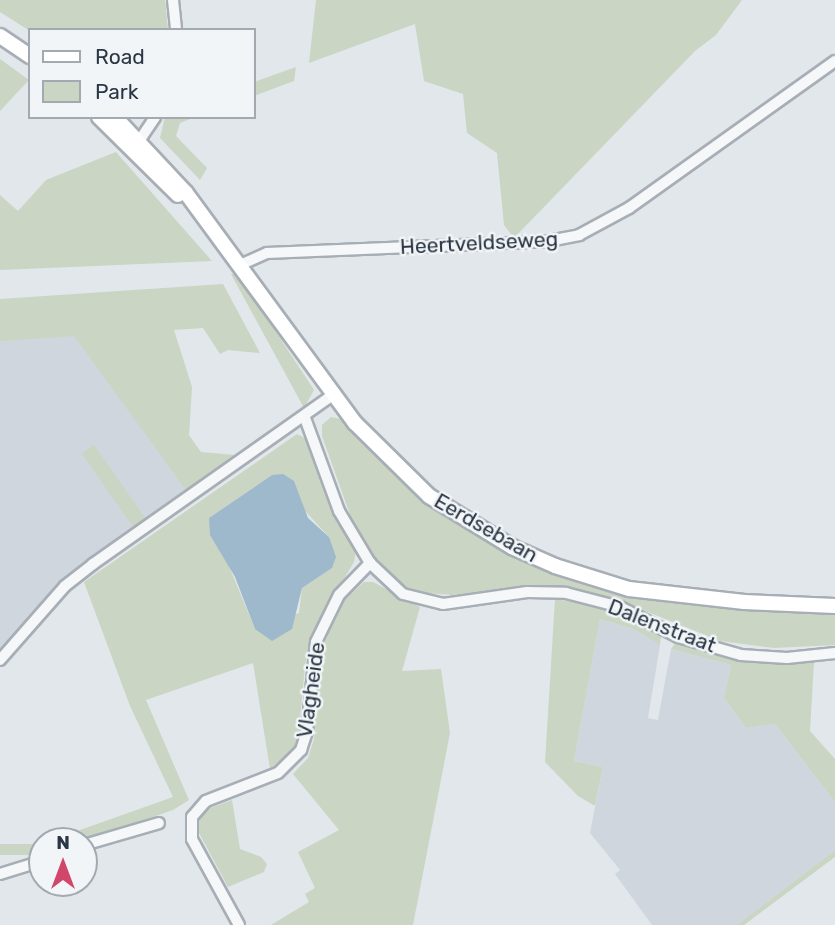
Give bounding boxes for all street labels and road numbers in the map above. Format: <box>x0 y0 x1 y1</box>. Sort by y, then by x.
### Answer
street label: Heertveldseweg <box>399 226 559 260</box>
street label: Eerdsebaan <box>430 488 542 568</box>
street label: Dalenstraat <box>604 594 720 658</box>
street label: Vlagheide <box>292 640 330 740</box>

